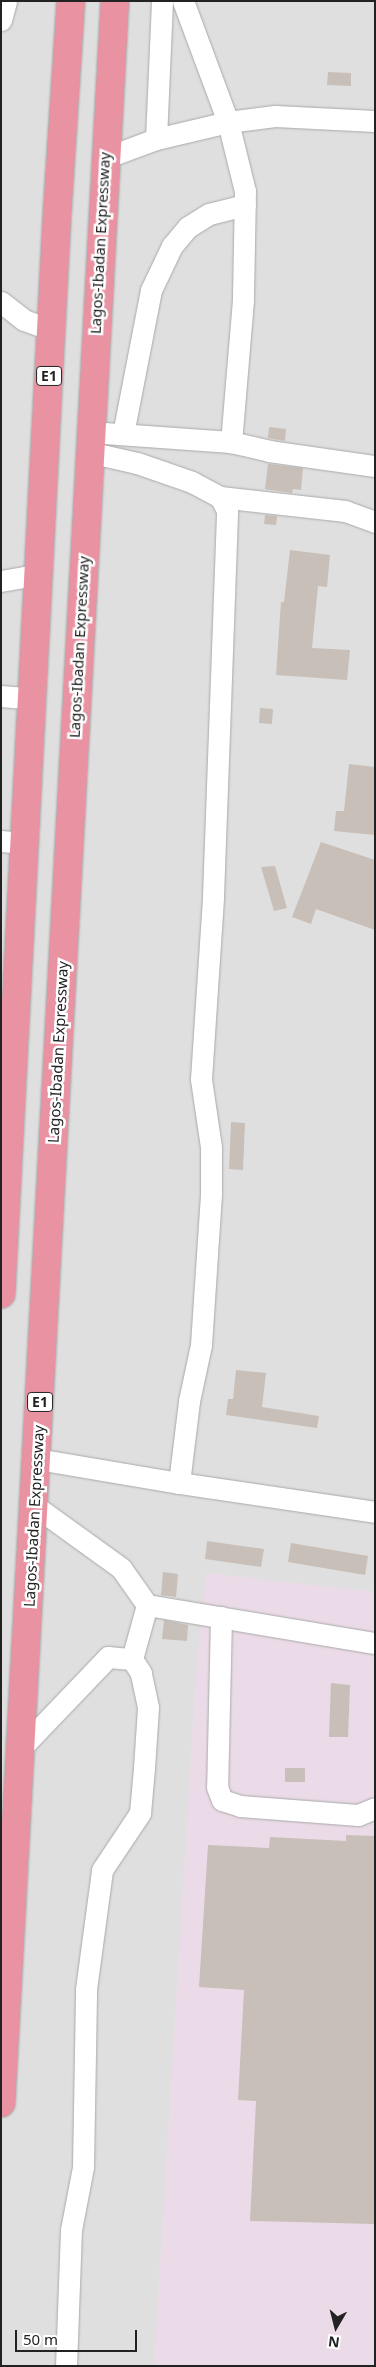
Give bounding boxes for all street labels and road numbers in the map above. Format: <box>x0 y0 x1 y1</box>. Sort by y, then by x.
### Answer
street label: Lagos-Ibadan Expressway <box>86 152 114 334</box>
road number: E1 <box>35 364 63 388</box>
street label: Lagos-Ibadan Expressway <box>65 556 93 738</box>
street label: Lagos-Ibadan Expressway <box>44 961 72 1143</box>
road number: E1 <box>26 1390 54 1414</box>
street label: Lagos-Ibadan Expressway <box>20 1425 48 1607</box>

